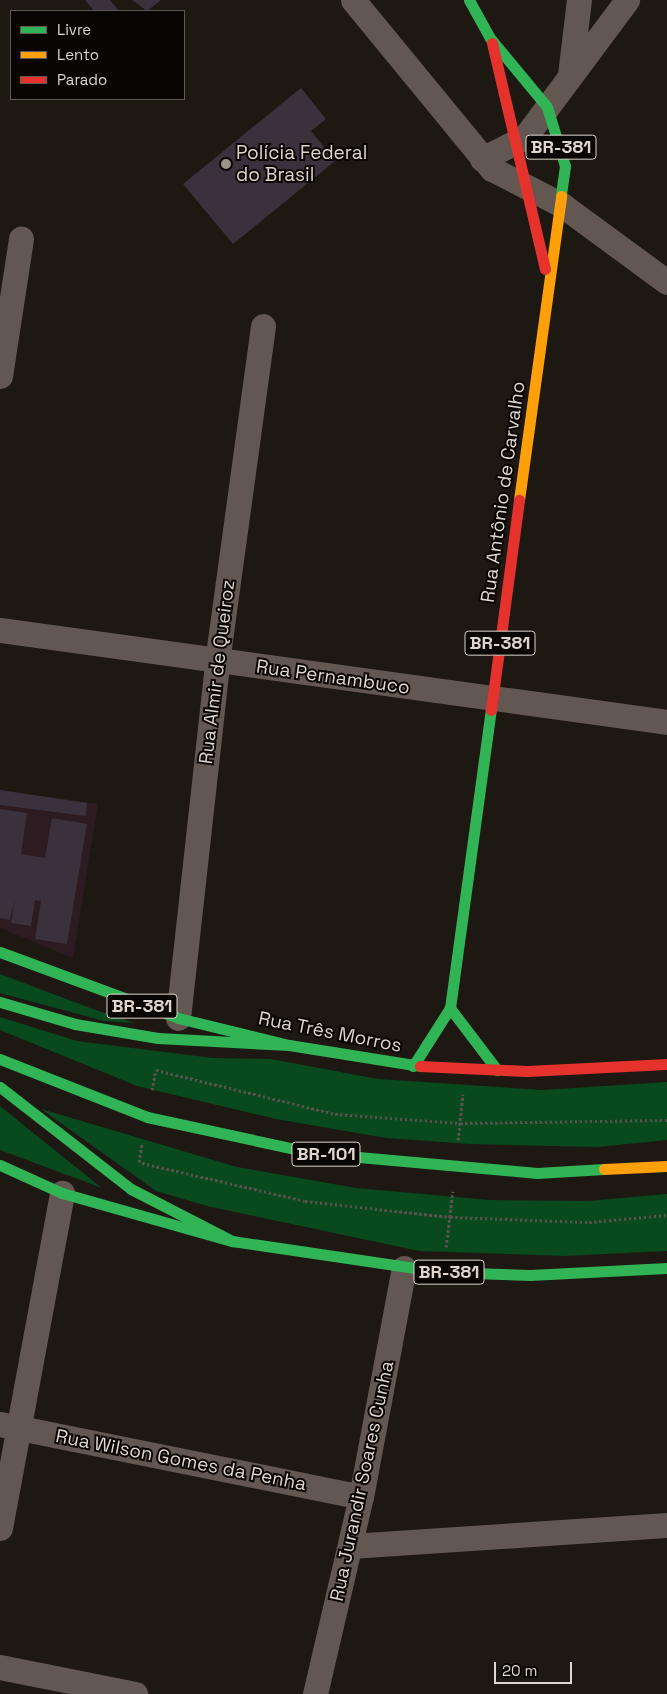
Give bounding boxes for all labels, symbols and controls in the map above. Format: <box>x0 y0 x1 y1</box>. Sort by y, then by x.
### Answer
legend <box>10 10 185 100</box>
text: Livre <box>57 20 91 39</box>
text: Lento <box>57 45 99 64</box>
text: Parado <box>57 70 107 89</box>
road number: BR-381 <box>525 132 597 162</box>
place label: Polícia Federal do Brasil <box>236 142 367 186</box>
marker: Polícia Federal do Brasil <box>220 158 232 170</box>
street label: Rua Antônio de Carvalho <box>476 380 530 604</box>
street label: Rua Almir de Queiroz <box>194 578 240 766</box>
road number: BR-381 <box>464 628 536 658</box>
street label: Rua Pernambuco <box>255 655 411 699</box>
road number: BR-381 <box>106 990 178 1021</box>
street label: Rua Três Morros <box>256 1007 404 1057</box>
road number: BR-101 <box>291 1138 361 1170</box>
road number: BR-381 <box>413 1256 485 1288</box>
street label: Rua Jurandir Soares Cunha <box>325 1359 399 1603</box>
street label: Rua Wilson Gomes da Penha <box>54 1424 308 1496</box>
scale bar <box>497 1652 574 1684</box>
text: 20 m <box>502 1661 537 1680</box>

